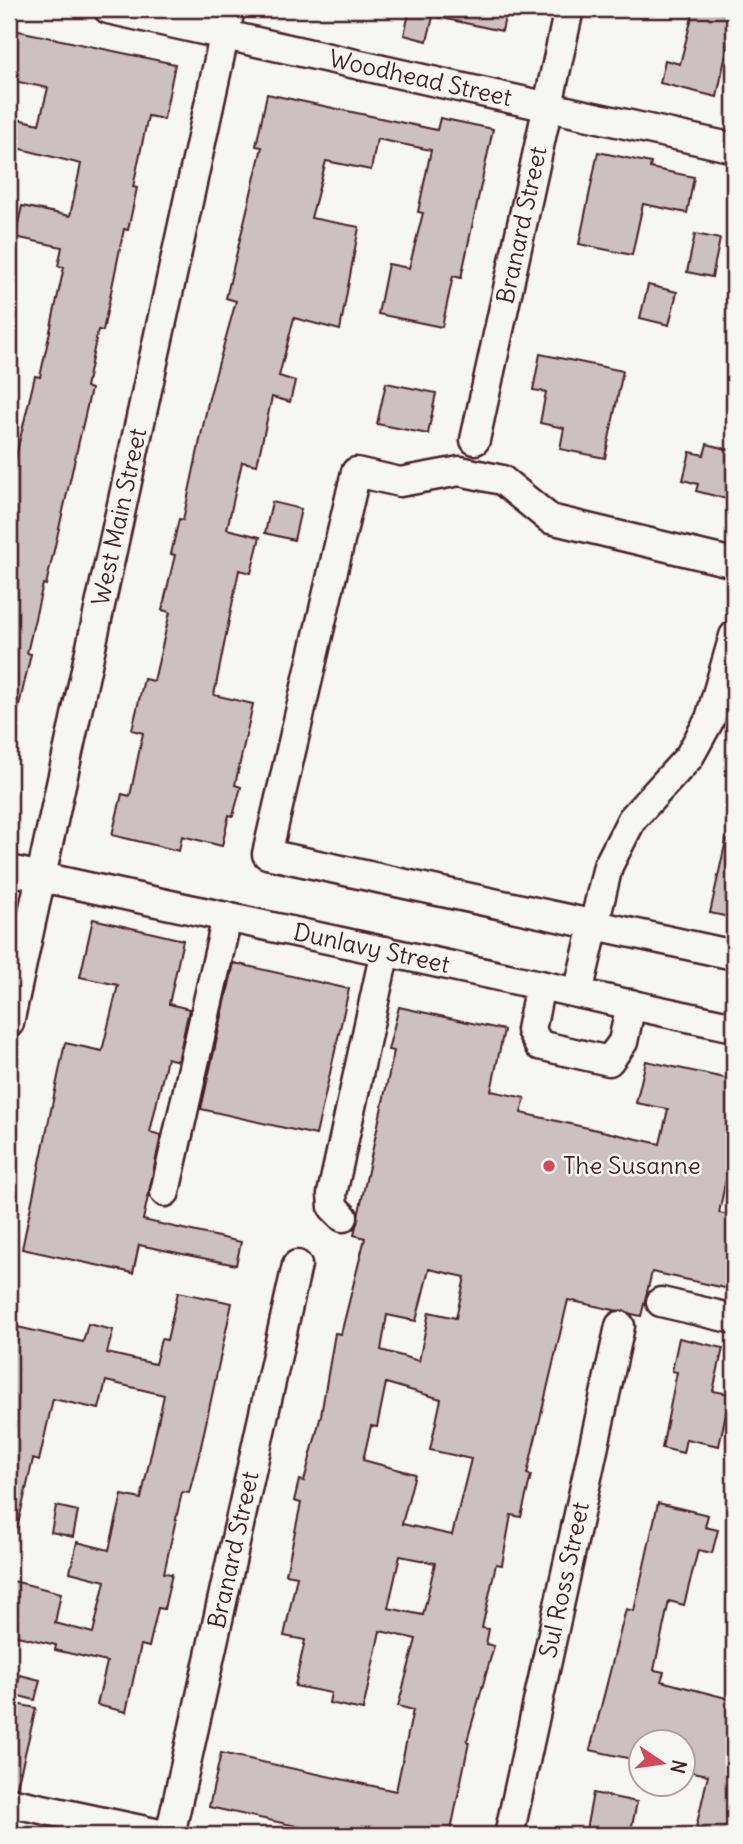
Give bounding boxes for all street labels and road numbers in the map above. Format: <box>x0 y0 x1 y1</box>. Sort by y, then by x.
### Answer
street label: Woodhead Street <box>326 43 515 112</box>
street label: Branard Street <box>489 143 553 306</box>
street label: West Main Street <box>84 425 152 608</box>
street label: Dunlavy Street <box>291 916 453 979</box>
street label: Branard Street <box>200 1468 265 1631</box>
street label: Sul Ross Street <box>532 1499 595 1661</box>

